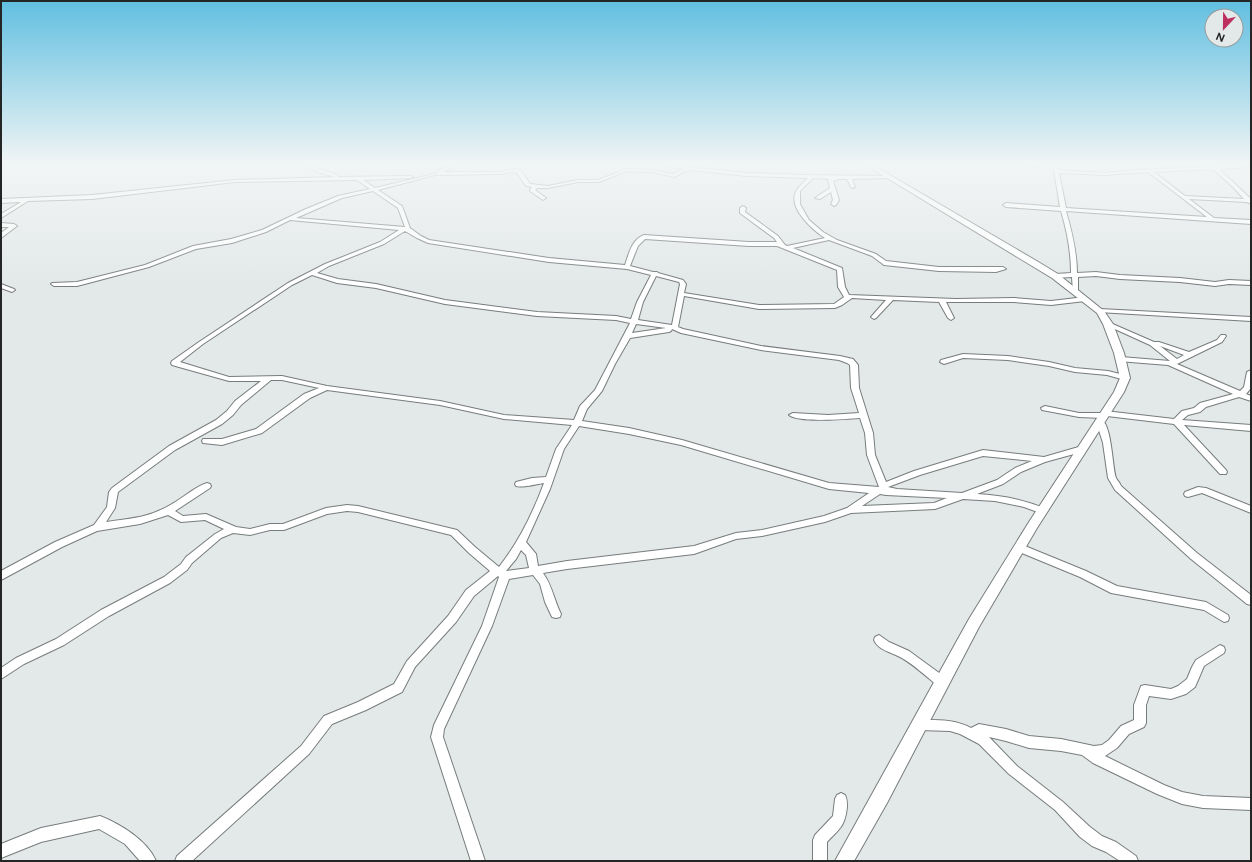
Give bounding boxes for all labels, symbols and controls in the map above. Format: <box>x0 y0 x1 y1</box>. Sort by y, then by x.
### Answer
north arrow <box>1204 8 1244 48</box>
text: N <box>1214 29 1227 44</box>

